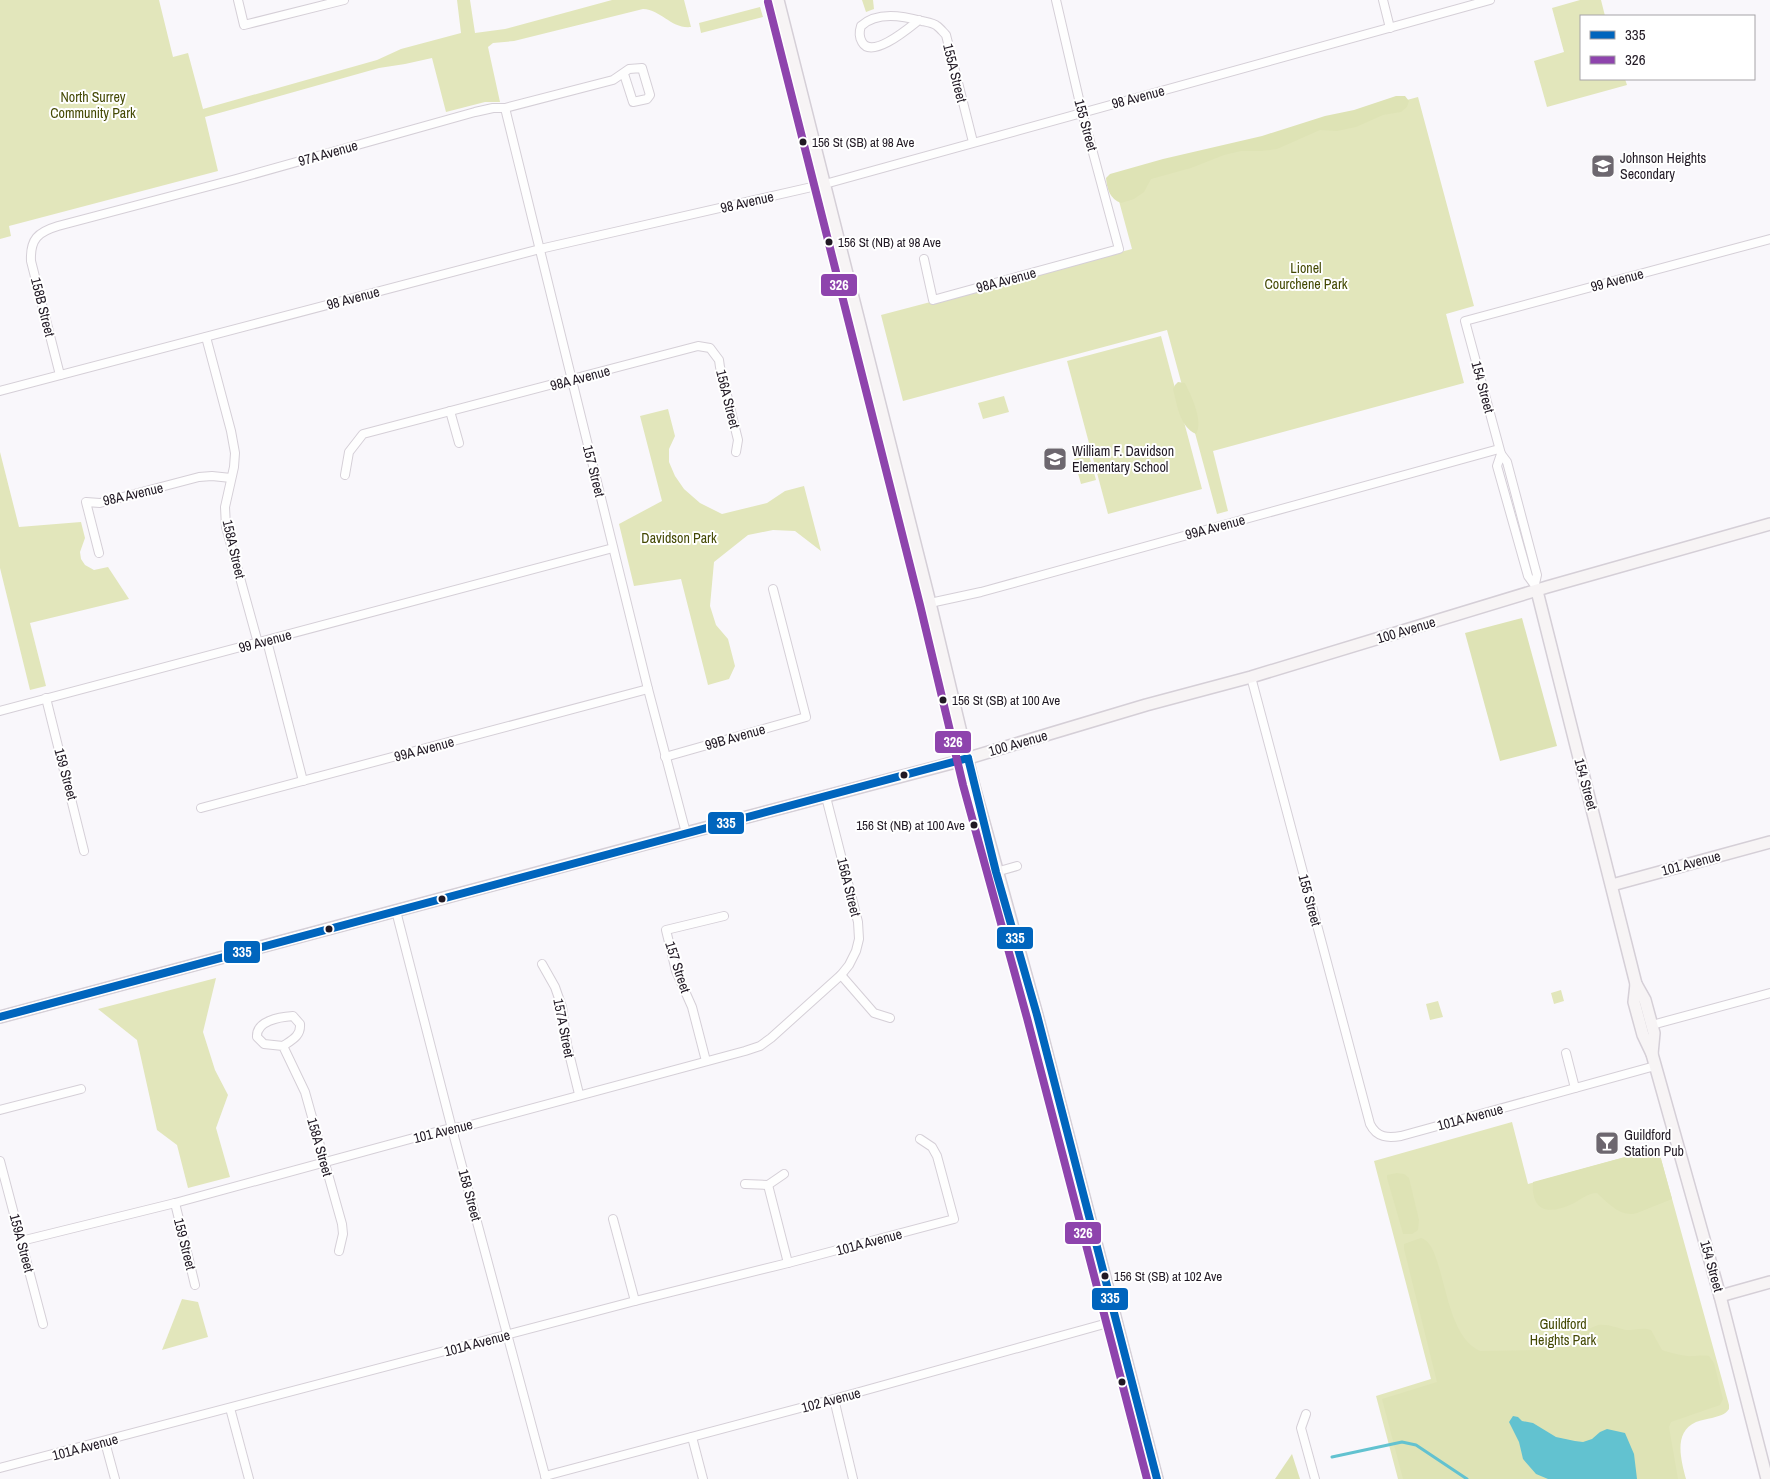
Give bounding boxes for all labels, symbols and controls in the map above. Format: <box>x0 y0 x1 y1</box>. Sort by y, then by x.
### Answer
legend <box>1580 15 1755 80</box>
text: 335 <box>1625 24 1646 45</box>
street label: 155A Street <box>939 42 971 104</box>
text: 326 <box>1625 49 1646 70</box>
street label: 98 Avenue <box>1110 81 1166 113</box>
park label: North Surrey Community Park <box>50 88 136 122</box>
street label: 155 Street <box>1070 97 1102 153</box>
place label: 156 St (SB) at 98 Ave <box>812 134 914 151</box>
street label: 97A Avenue <box>296 136 360 170</box>
marker: 156 St (SB) at 98 Ave <box>798 137 808 147</box>
place label: Johnson Heights Secondary <box>1620 149 1706 183</box>
school or university icon: Johnson Heights Secondary <box>1590 153 1616 179</box>
street label: 98 Avenue <box>719 187 775 217</box>
place label: 156 St (NB) at 98 Ave <box>838 234 941 251</box>
marker: 156 St (NB) at 98 Ave <box>824 237 834 247</box>
park label: Lionel Courchene Park <box>1265 259 1348 293</box>
street label: 98A Avenue <box>974 263 1038 297</box>
street label: 99 Avenue <box>1589 264 1645 296</box>
line badge: 326 <box>820 273 858 297</box>
street label: 158B Street <box>27 275 59 339</box>
text: 326 <box>829 276 849 294</box>
street label: 98 Avenue <box>325 282 381 314</box>
street label: 154 Street <box>1467 359 1499 415</box>
street label: 98A Avenue <box>548 361 612 395</box>
street label: 156A Street <box>712 368 744 430</box>
place label: William F. Davidson Elementary School <box>1072 442 1174 476</box>
street label: 157 Street <box>579 443 609 499</box>
school or university icon: William F. Davidson Elementary School <box>1042 446 1068 472</box>
street label: 98A Avenue <box>101 478 165 510</box>
street label: 99A Avenue <box>1183 510 1247 544</box>
street label: 158A Street <box>218 518 250 580</box>
park label: Davidson Park <box>641 529 717 547</box>
street label: 100 Avenue <box>1374 613 1438 647</box>
street label: 99 Avenue <box>237 625 293 657</box>
place label: 156 St (SB) at 100 Ave <box>952 692 1060 709</box>
marker: 156 St (SB) at 100 Ave <box>938 695 948 705</box>
street label: 99B Avenue <box>703 720 767 754</box>
street label: 100 Avenue <box>986 726 1050 760</box>
line badge: 326 <box>934 730 972 754</box>
street label: 99A Avenue <box>392 732 456 766</box>
text: 326 <box>943 733 963 751</box>
street label: 159 Street <box>50 746 82 802</box>
street label: 154 Street <box>1570 756 1602 812</box>
unlabelled marker <box>899 770 909 780</box>
line badge: 335 <box>707 811 745 835</box>
text: 335 <box>716 814 736 832</box>
place label: 156 St (NB) at 100 Ave <box>856 817 965 834</box>
marker: 156 St (NB) at 100 Ave <box>969 820 979 830</box>
street label: 101 Avenue <box>1659 846 1723 880</box>
street label: 156A Street <box>833 856 865 918</box>
street label: 155 Street <box>1294 872 1326 928</box>
unlabelled marker <box>437 894 447 904</box>
unlabelled marker <box>324 924 334 934</box>
line badge: 335 <box>996 926 1034 950</box>
text: 335 <box>1005 929 1025 947</box>
street label: 157 Street <box>661 939 695 995</box>
line badge: 335 <box>223 940 261 964</box>
text: 335 <box>232 943 252 961</box>
street label: 157A Street <box>549 997 579 1059</box>
street label: 101A Avenue <box>1435 1100 1505 1134</box>
street label: 101 Avenue <box>411 1115 475 1147</box>
street label: 158A Street <box>303 1116 337 1178</box>
place label: Guildford Station Pub <box>1624 1126 1684 1160</box>
bar icon: Guildford Station Pub <box>1594 1130 1620 1156</box>
street label: 158 Street <box>454 1167 486 1223</box>
street label: 159A Street <box>6 1212 38 1274</box>
street label: 159 Street <box>170 1216 200 1272</box>
line badge: 326 <box>1064 1221 1102 1245</box>
text: 326 <box>1073 1224 1093 1242</box>
street label: 101A Avenue <box>834 1225 904 1259</box>
street label: 154 Street <box>1696 1238 1728 1294</box>
place label: 156 St (SB) at 102 Ave <box>1114 1268 1222 1285</box>
marker: 156 St (SB) at 102 Ave <box>1100 1271 1110 1281</box>
line badge: 335 <box>1091 1287 1129 1311</box>
text: 335 <box>1100 1289 1120 1307</box>
park label: Guildford Heights Park <box>1530 1315 1596 1349</box>
street label: 101A Avenue <box>442 1326 512 1360</box>
unlabelled marker <box>1117 1377 1127 1387</box>
street label: 102 Avenue <box>799 1383 863 1417</box>
street label: 101A Avenue <box>50 1430 120 1464</box>

